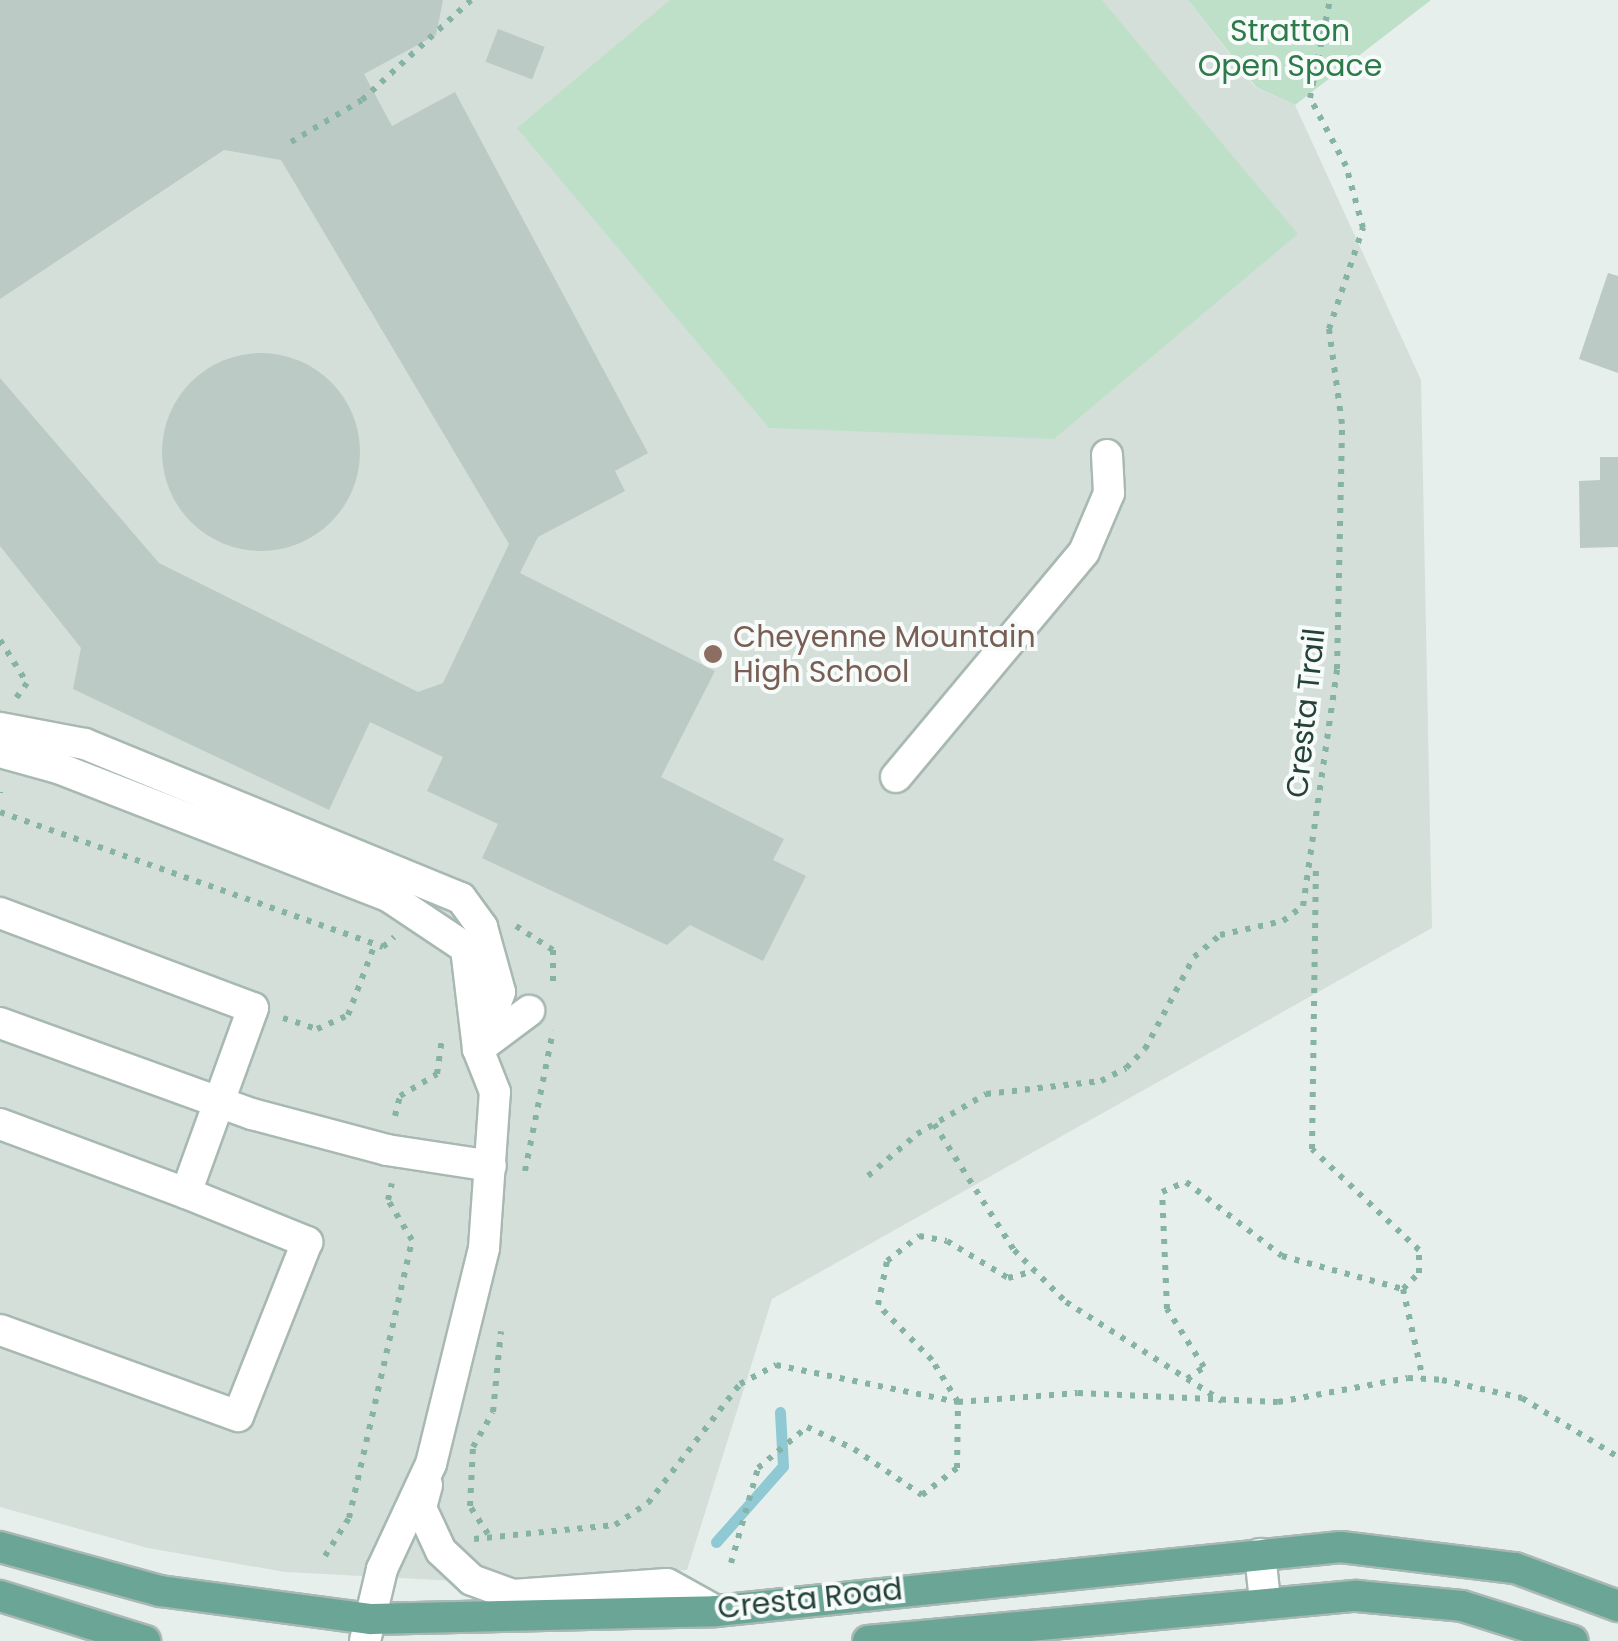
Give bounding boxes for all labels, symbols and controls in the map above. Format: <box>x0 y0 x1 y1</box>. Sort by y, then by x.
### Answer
park label: Stratton Open Space <box>1198 13 1382 84</box>
place label: Cheyenne Mountain High School <box>733 619 1036 690</box>
street label: Cresta Trail <box>1279 626 1333 800</box>
marker: Cheyenne Mountain High School <box>702 643 724 665</box>
street label: Cresta Road <box>716 1571 904 1627</box>

